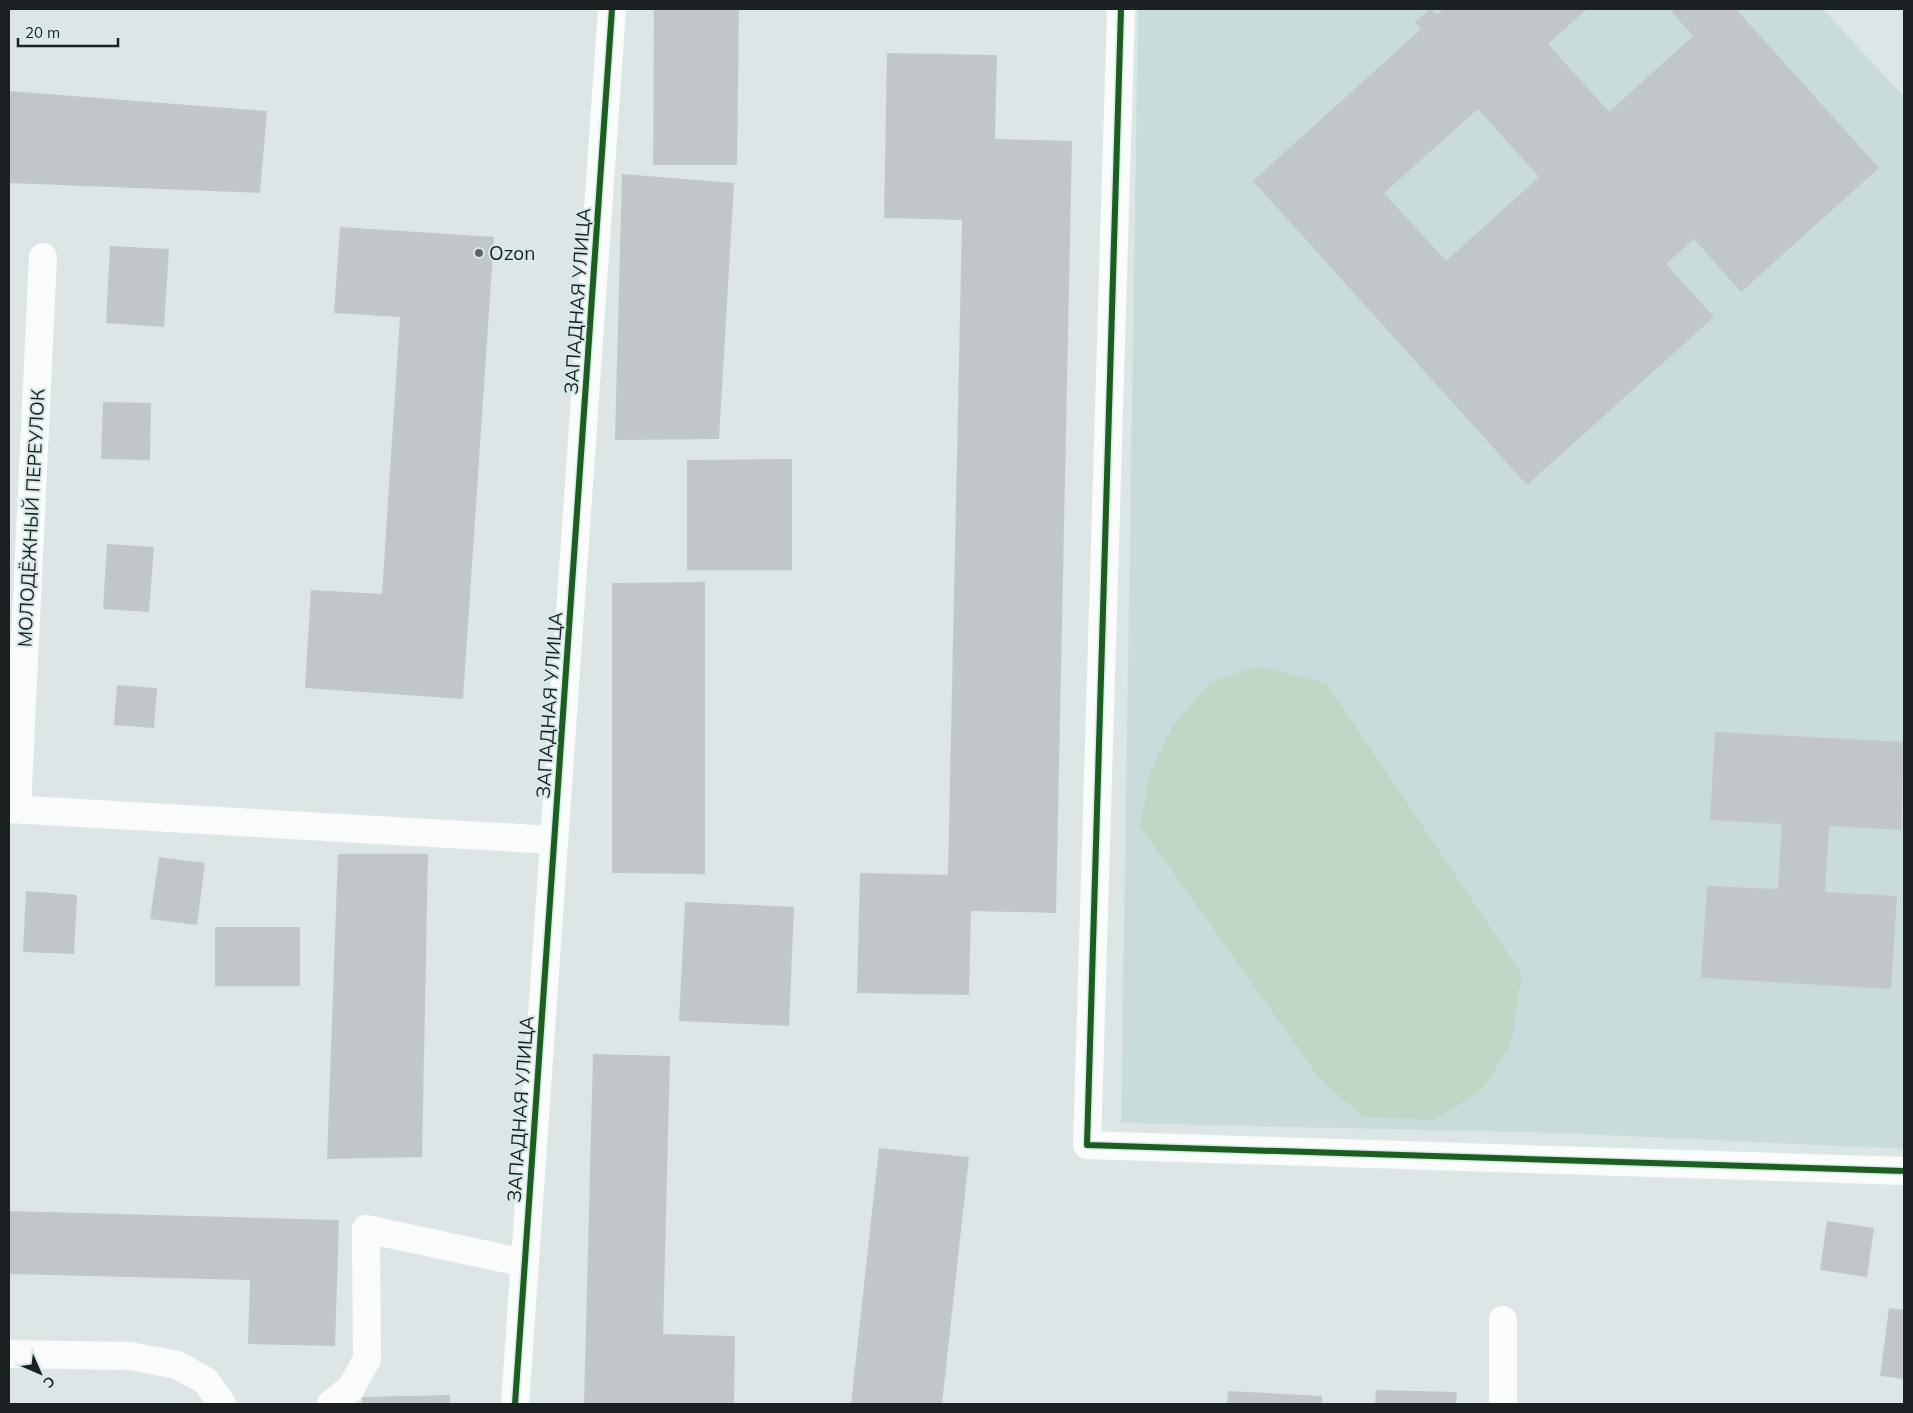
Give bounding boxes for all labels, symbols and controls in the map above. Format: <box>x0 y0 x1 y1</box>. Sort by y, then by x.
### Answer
scale bar <box>18 15 118 47</box>
text: 20 m <box>25 23 60 42</box>
street label: ЗАПАДНАЯ УЛИЦА <box>559 207 595 395</box>
place label: Ozon <box>489 241 535 265</box>
marker: Ozon <box>473 247 485 259</box>
street label: МОЛОДЁЖНЫЙ ПЕРЕУЛОК <box>12 388 50 648</box>
street label: ЗАПАДНАЯ УЛИЦА <box>531 611 567 799</box>
street label: ЗАПАДНАЯ УЛИЦА <box>502 1015 538 1203</box>
north arrow <box>15 1348 65 1398</box>
text: С <box>39 1372 59 1392</box>

